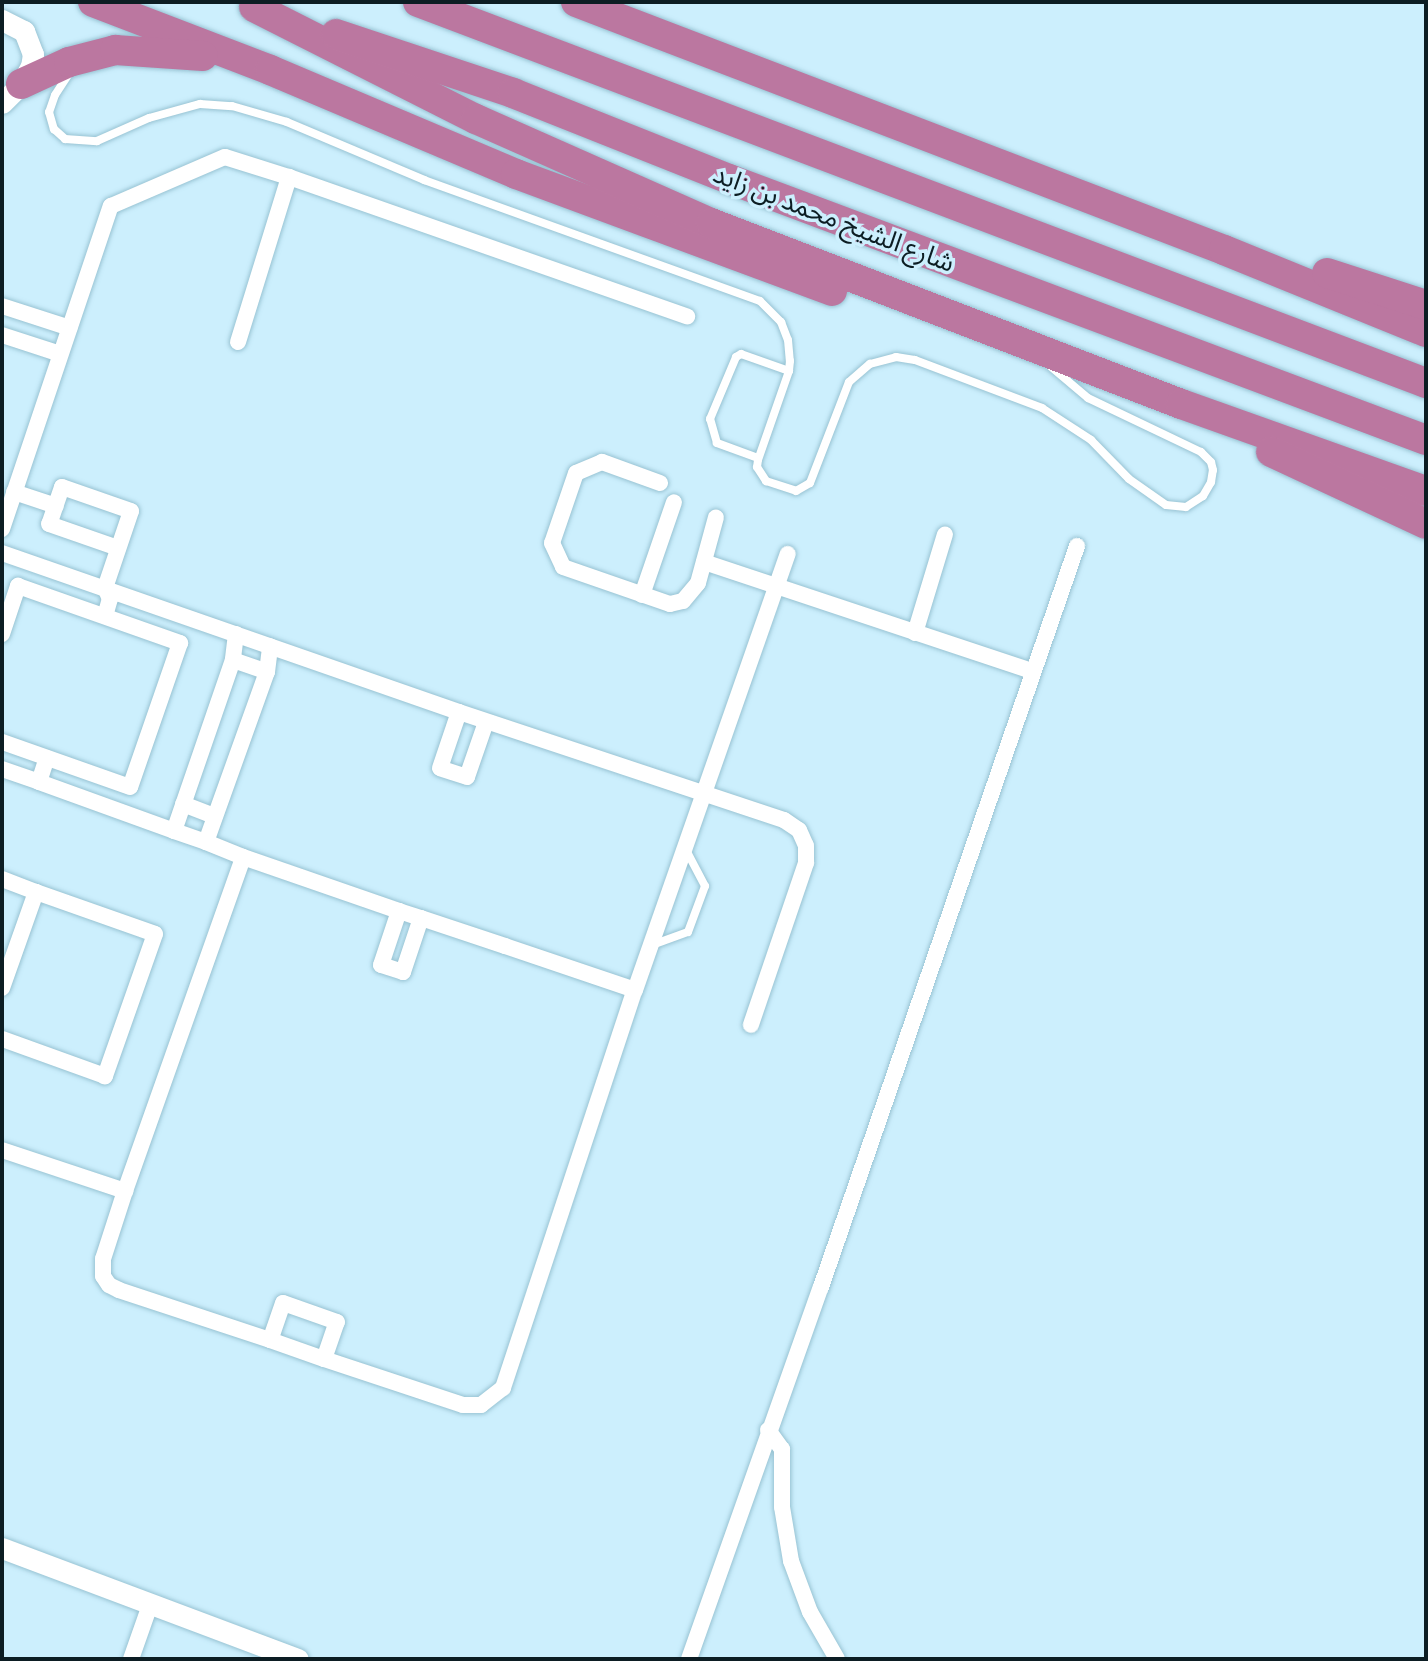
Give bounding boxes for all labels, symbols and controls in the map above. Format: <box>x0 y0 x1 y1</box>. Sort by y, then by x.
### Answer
street label: شارع الشيخ محمد بن زايد <box>709 158 959 278</box>

